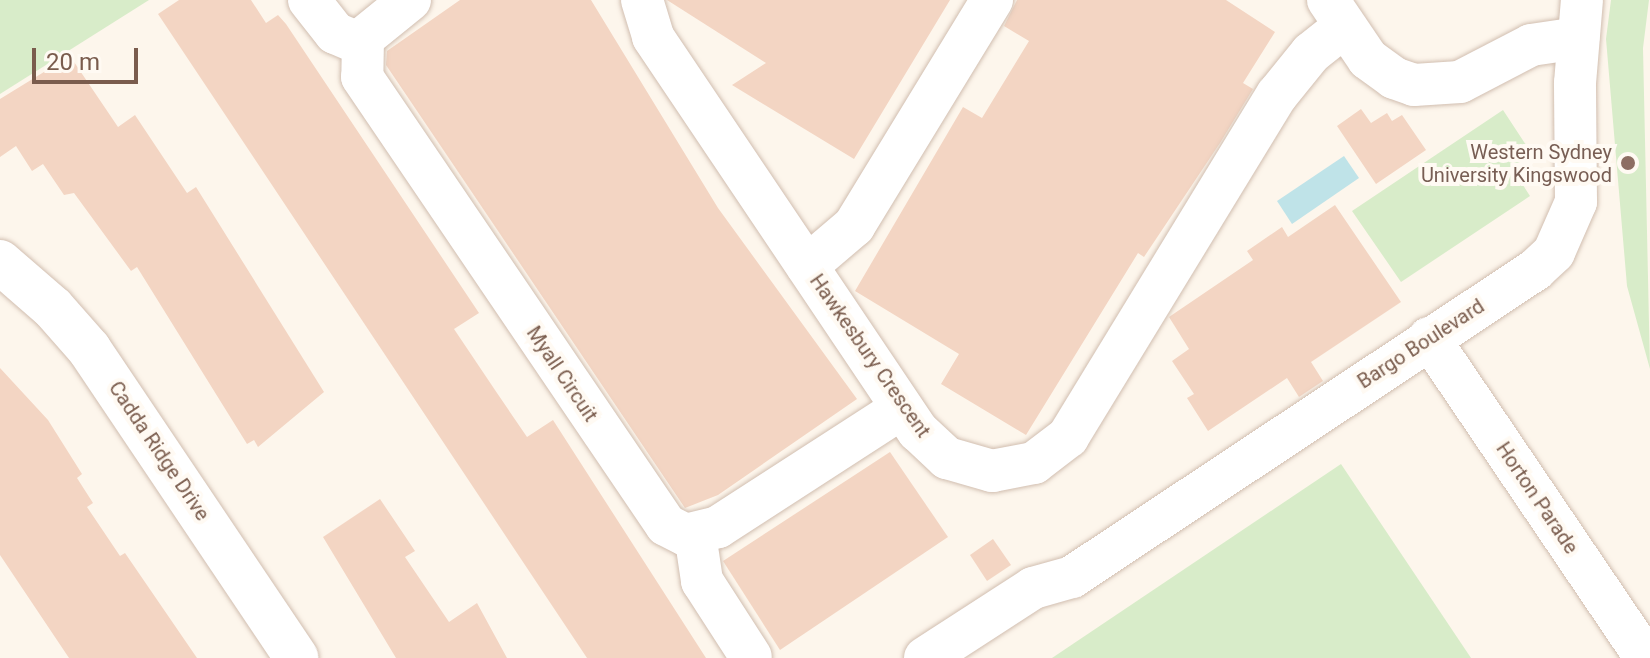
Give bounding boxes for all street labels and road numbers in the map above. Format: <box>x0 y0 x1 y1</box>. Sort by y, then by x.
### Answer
street label: Hawkesbury Crescent <box>805 270 935 442</box>
street label: Bargo Boulevard <box>1353 294 1489 394</box>
street label: Myall Circuit <box>521 322 603 426</box>
street label: Cadda Ridge Drive <box>104 377 214 525</box>
street label: Horton Parade <box>1491 438 1583 558</box>

